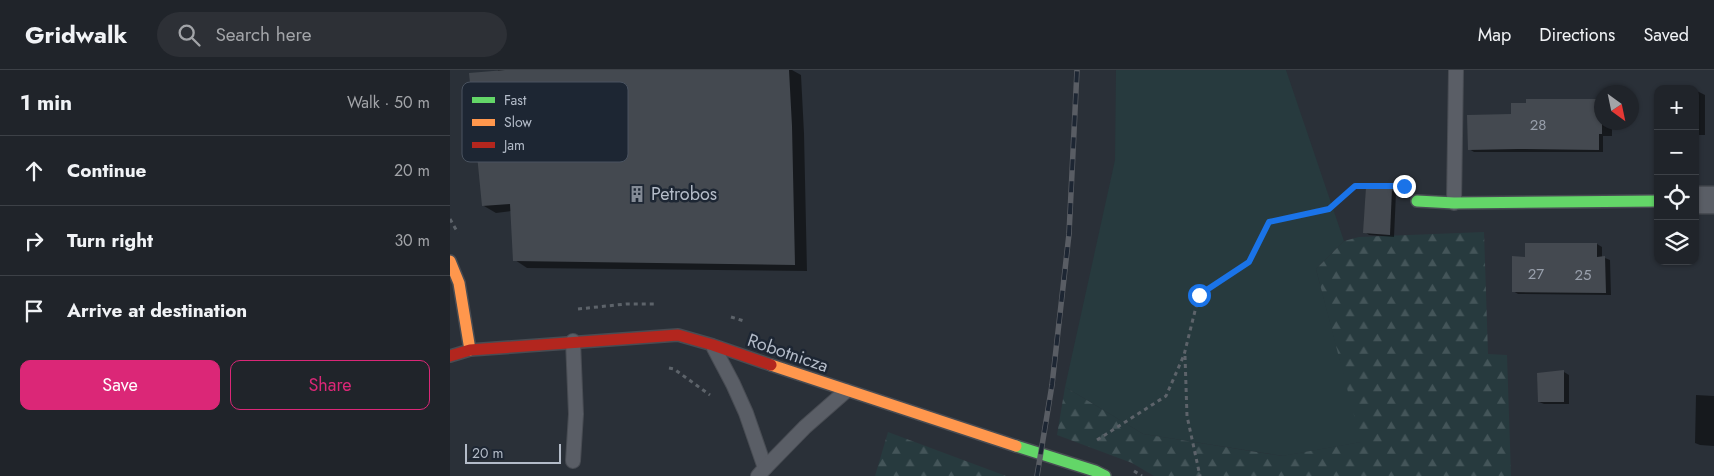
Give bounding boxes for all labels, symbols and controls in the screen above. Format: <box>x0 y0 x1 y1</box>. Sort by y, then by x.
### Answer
search box <box>157 12 507 57</box>
text: Gridwalk <box>25 17 127 52</box>
icon: search <box>175 21 203 49</box>
text: Search here <box>215 21 311 48</box>
text: Map <box>1478 22 1511 48</box>
text: Directions <box>1539 22 1615 48</box>
text: Saved <box>1643 22 1689 48</box>
legend <box>462 82 628 162</box>
north arrow <box>1594 85 1639 130</box>
map controls <box>1654 85 1699 265</box>
button: + <box>1654 85 1699 130</box>
text: 1 min <box>20 88 72 118</box>
text: Fast <box>504 90 527 110</box>
text: Walk · 50 m <box>347 91 430 114</box>
text: Slow <box>504 112 532 132</box>
house number: 28 <box>1530 114 1546 136</box>
button: − <box>1654 130 1699 175</box>
text: Jam <box>502 135 525 155</box>
icon: ahead <box>20 157 48 185</box>
text: Continue <box>67 157 146 184</box>
text: 20 m <box>394 159 430 182</box>
route end <box>1393 175 1416 198</box>
button: locate <box>1654 175 1699 220</box>
place label: Petrobos <box>651 181 717 207</box>
building icon: Petrobos <box>627 184 647 204</box>
button: layers <box>1654 220 1699 265</box>
icon: right <box>20 227 48 255</box>
text: Turn right <box>67 227 153 254</box>
text: 30 m <box>394 229 430 252</box>
house number: 27 <box>1528 263 1544 285</box>
house number: 25 <box>1575 264 1592 286</box>
route start <box>1188 284 1211 307</box>
icon: arrive <box>20 297 48 325</box>
text: Arrive at destination <box>67 297 247 324</box>
street label: Robotnicza <box>744 327 832 379</box>
button: Save <box>20 360 220 410</box>
button: Share <box>230 360 430 410</box>
scale bar <box>465 441 561 464</box>
text: 20 m <box>472 443 504 463</box>

